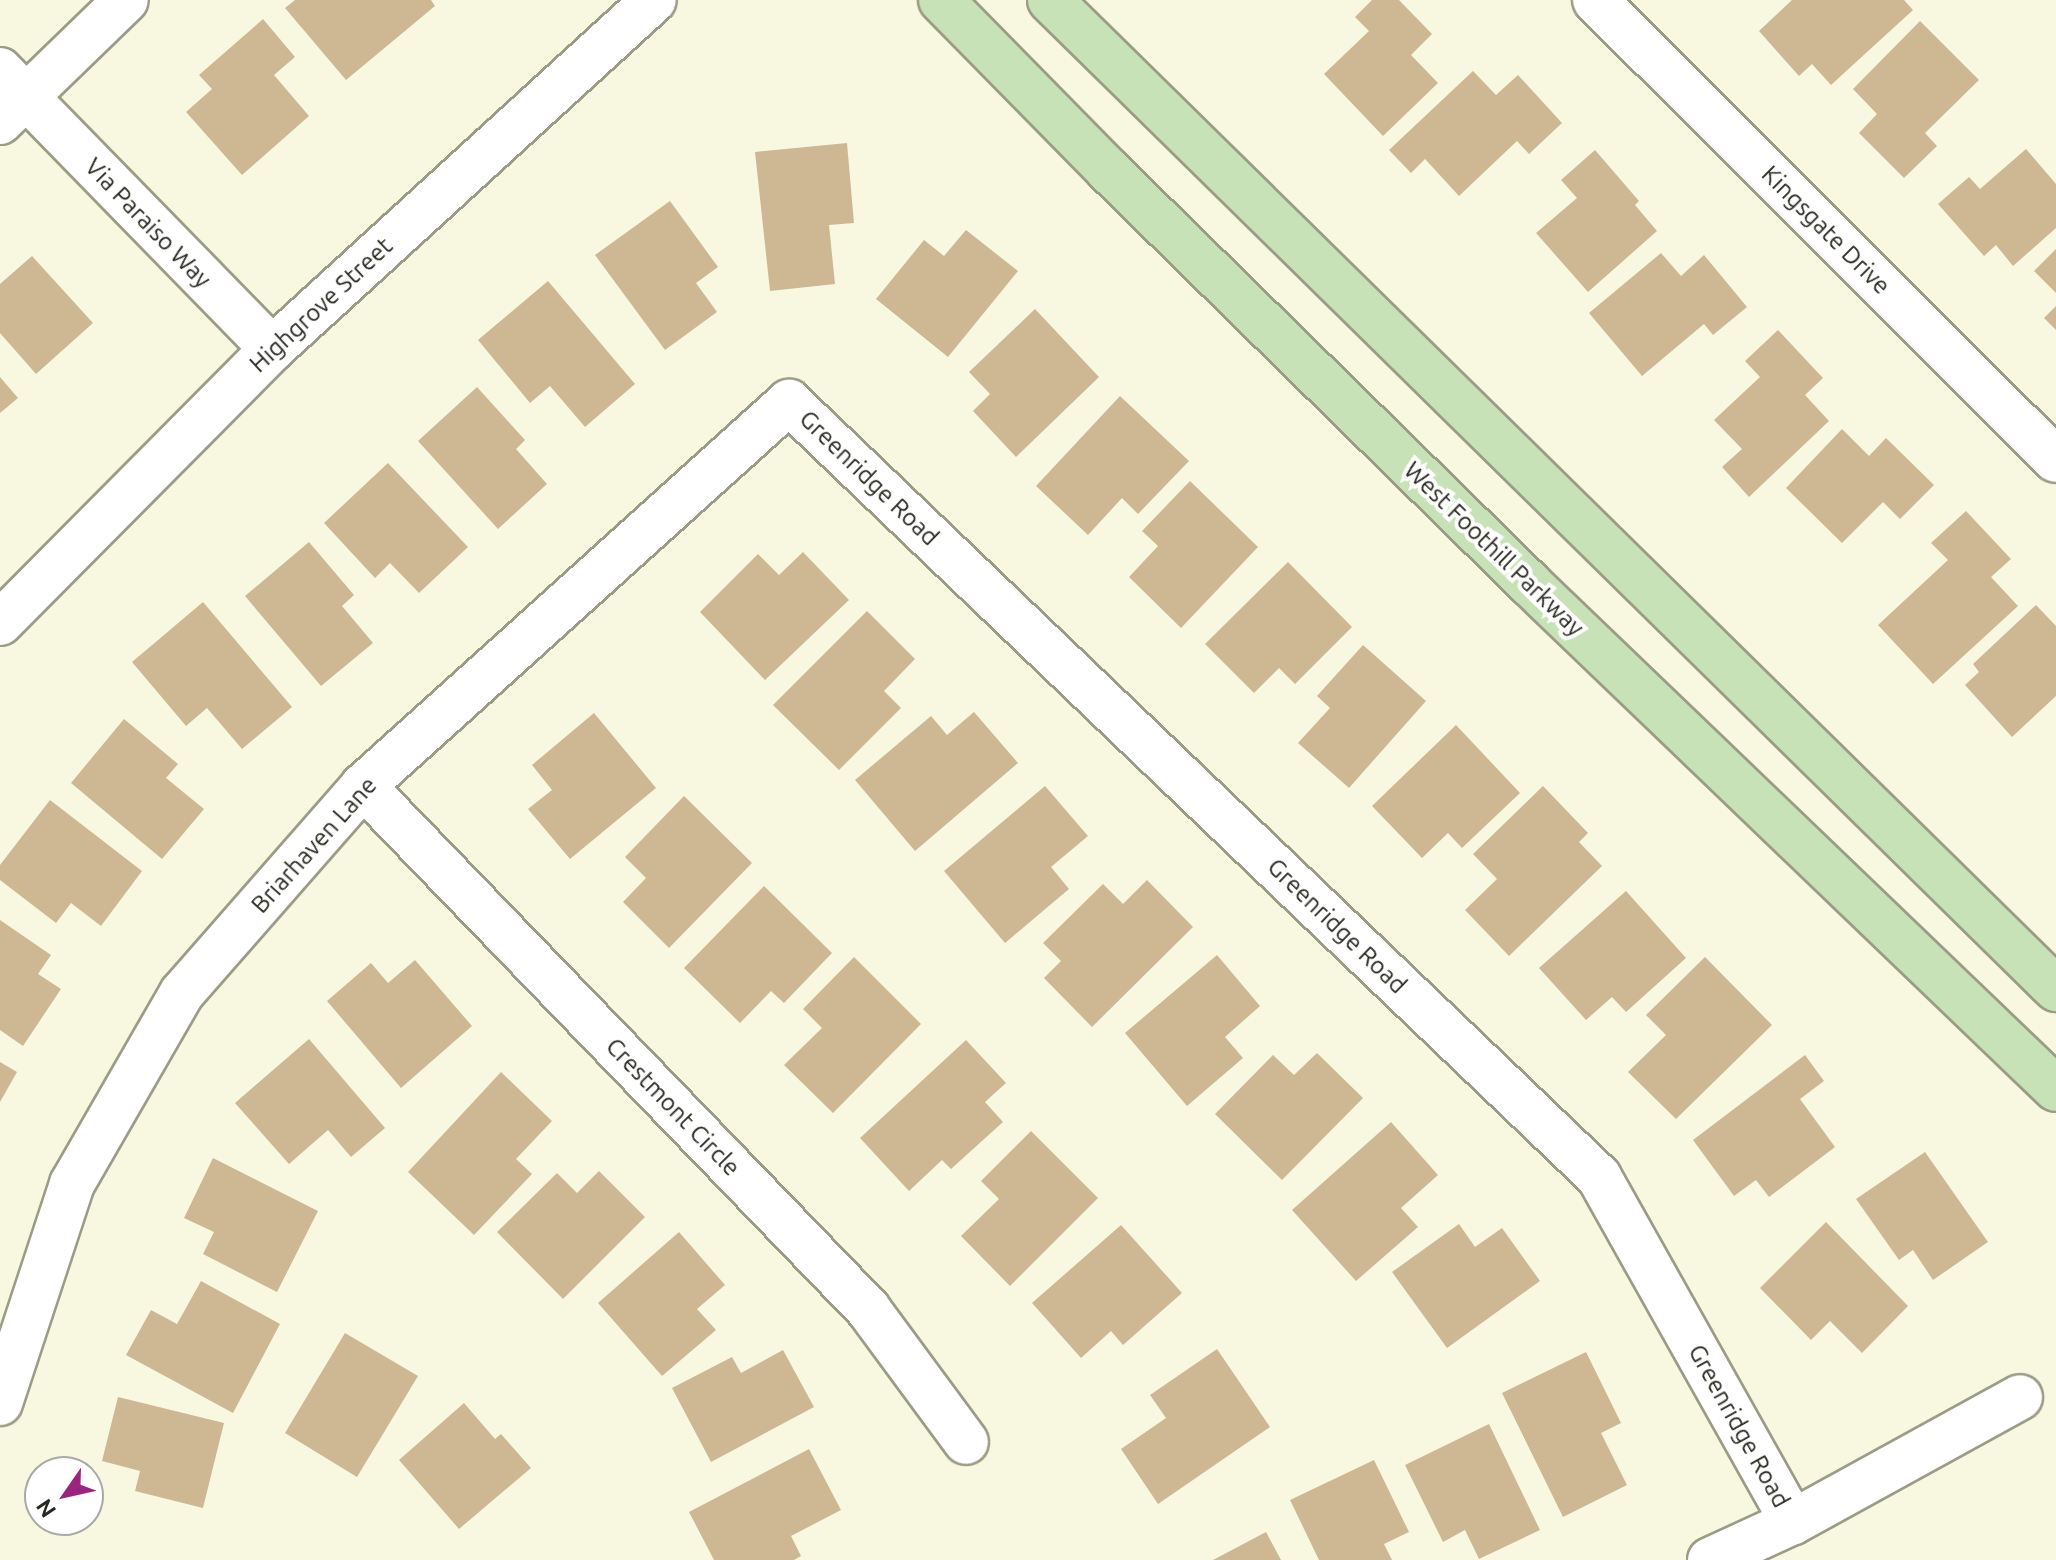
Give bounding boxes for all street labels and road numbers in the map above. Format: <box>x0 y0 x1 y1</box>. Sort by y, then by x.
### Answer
street label: Via Paraiso Way <box>79 152 217 294</box>
street label: Kingsgate Drive <box>1756 160 1896 300</box>
street label: Highgrove Street <box>244 232 398 378</box>
street label: Greenridge Road <box>794 404 944 552</box>
street label: West Foothill Parkway <box>1398 456 1590 642</box>
street label: Briarhaven Lane <box>245 771 383 919</box>
street label: Greenridge Road <box>1262 852 1412 1000</box>
street label: Crestmont Circle <box>600 1032 746 1182</box>
street label: Greenridge Road <box>1682 1339 1796 1513</box>

